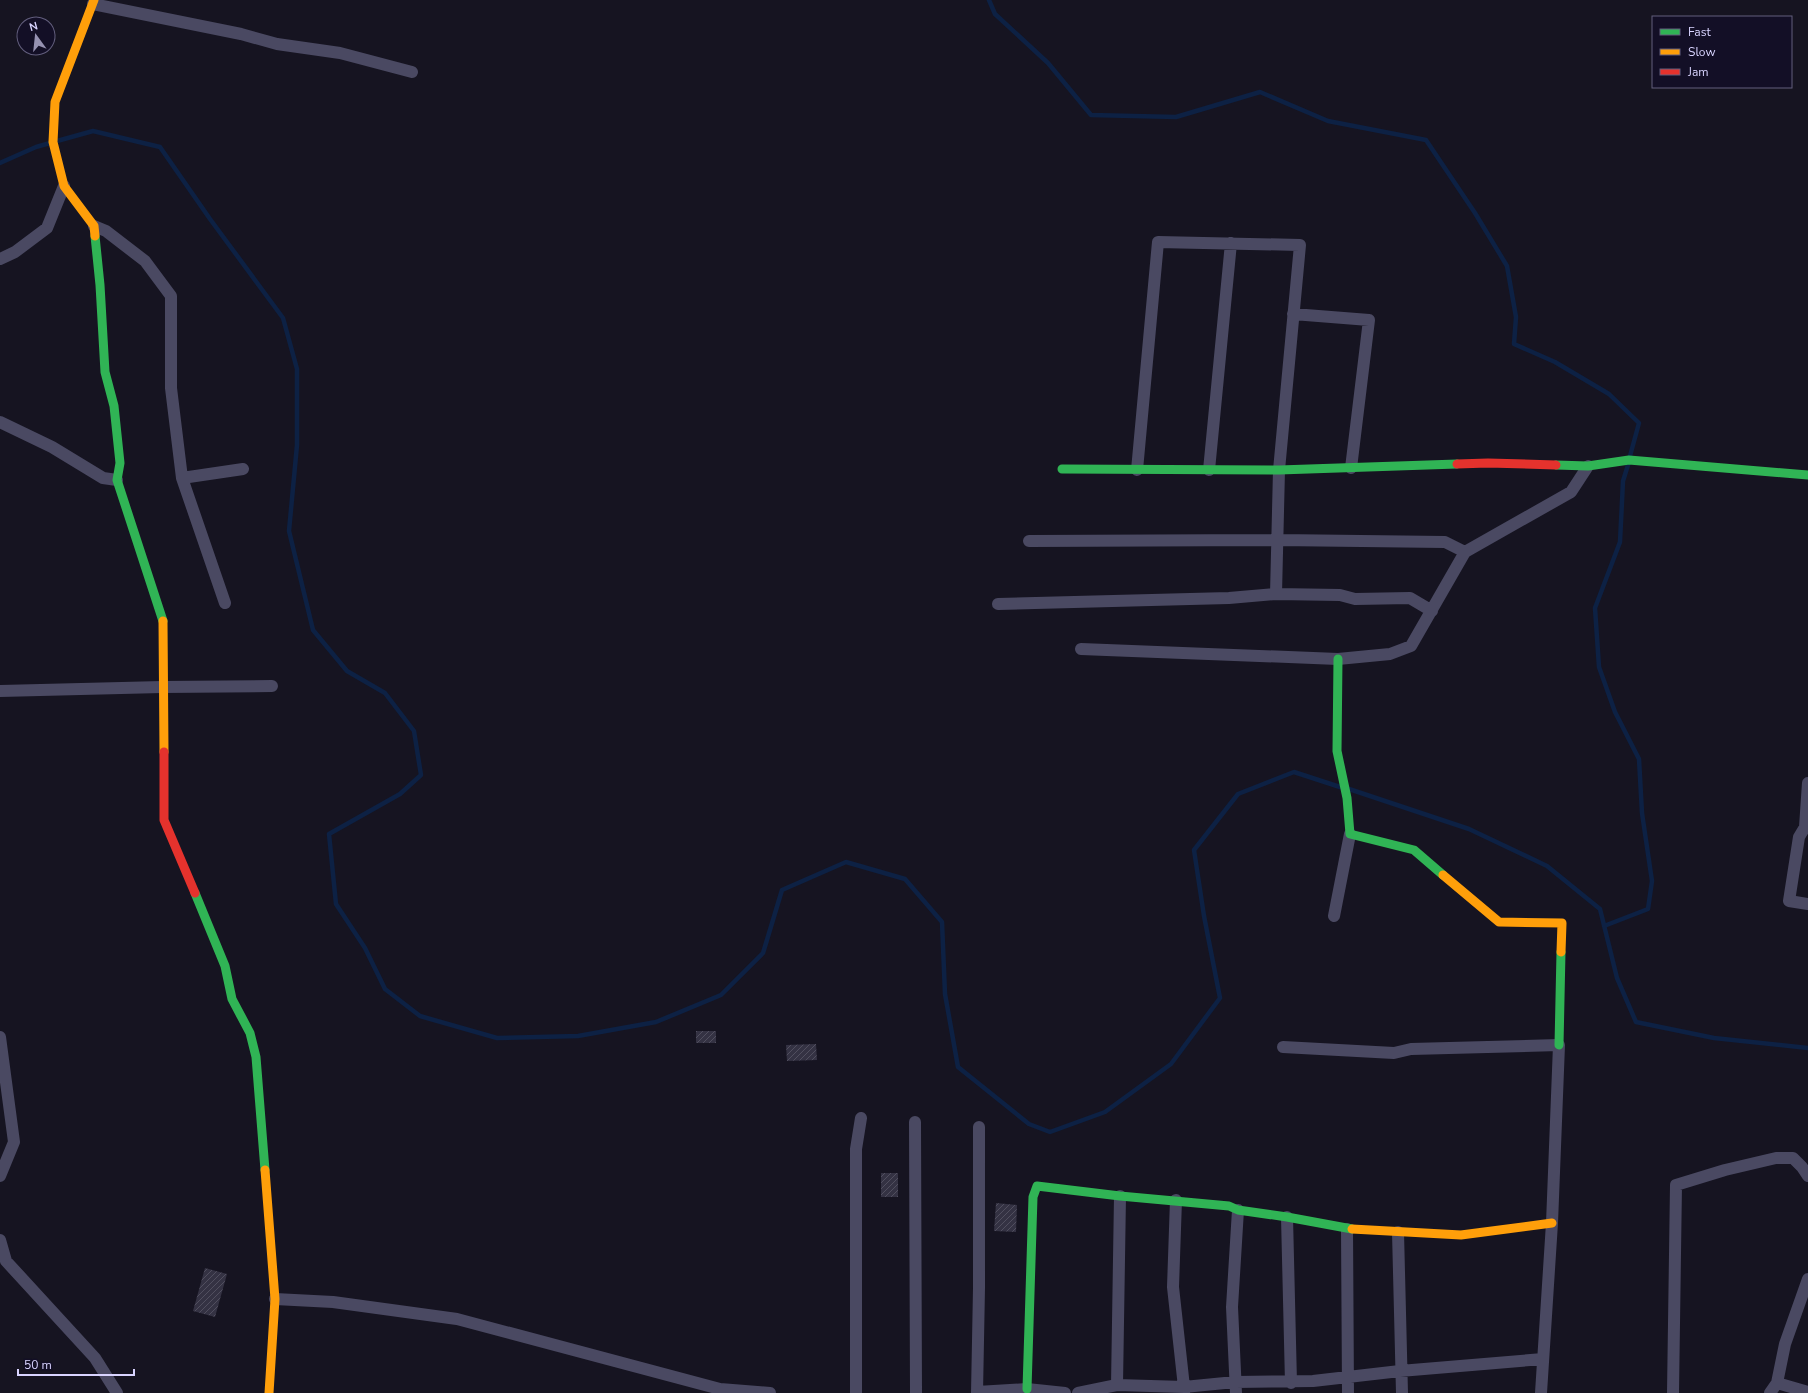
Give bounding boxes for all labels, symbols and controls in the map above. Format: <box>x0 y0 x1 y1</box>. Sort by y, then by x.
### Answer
north arrow <box>16 16 56 56</box>
legend <box>1652 16 1792 88</box>
text: N <box>28 19 39 35</box>
text: Fast <box>1688 24 1711 40</box>
text: Slow <box>1688 44 1716 60</box>
text: Jam <box>1687 64 1709 80</box>
scale bar <box>18 1351 134 1377</box>
text: 50 m <box>24 1357 52 1373</box>

